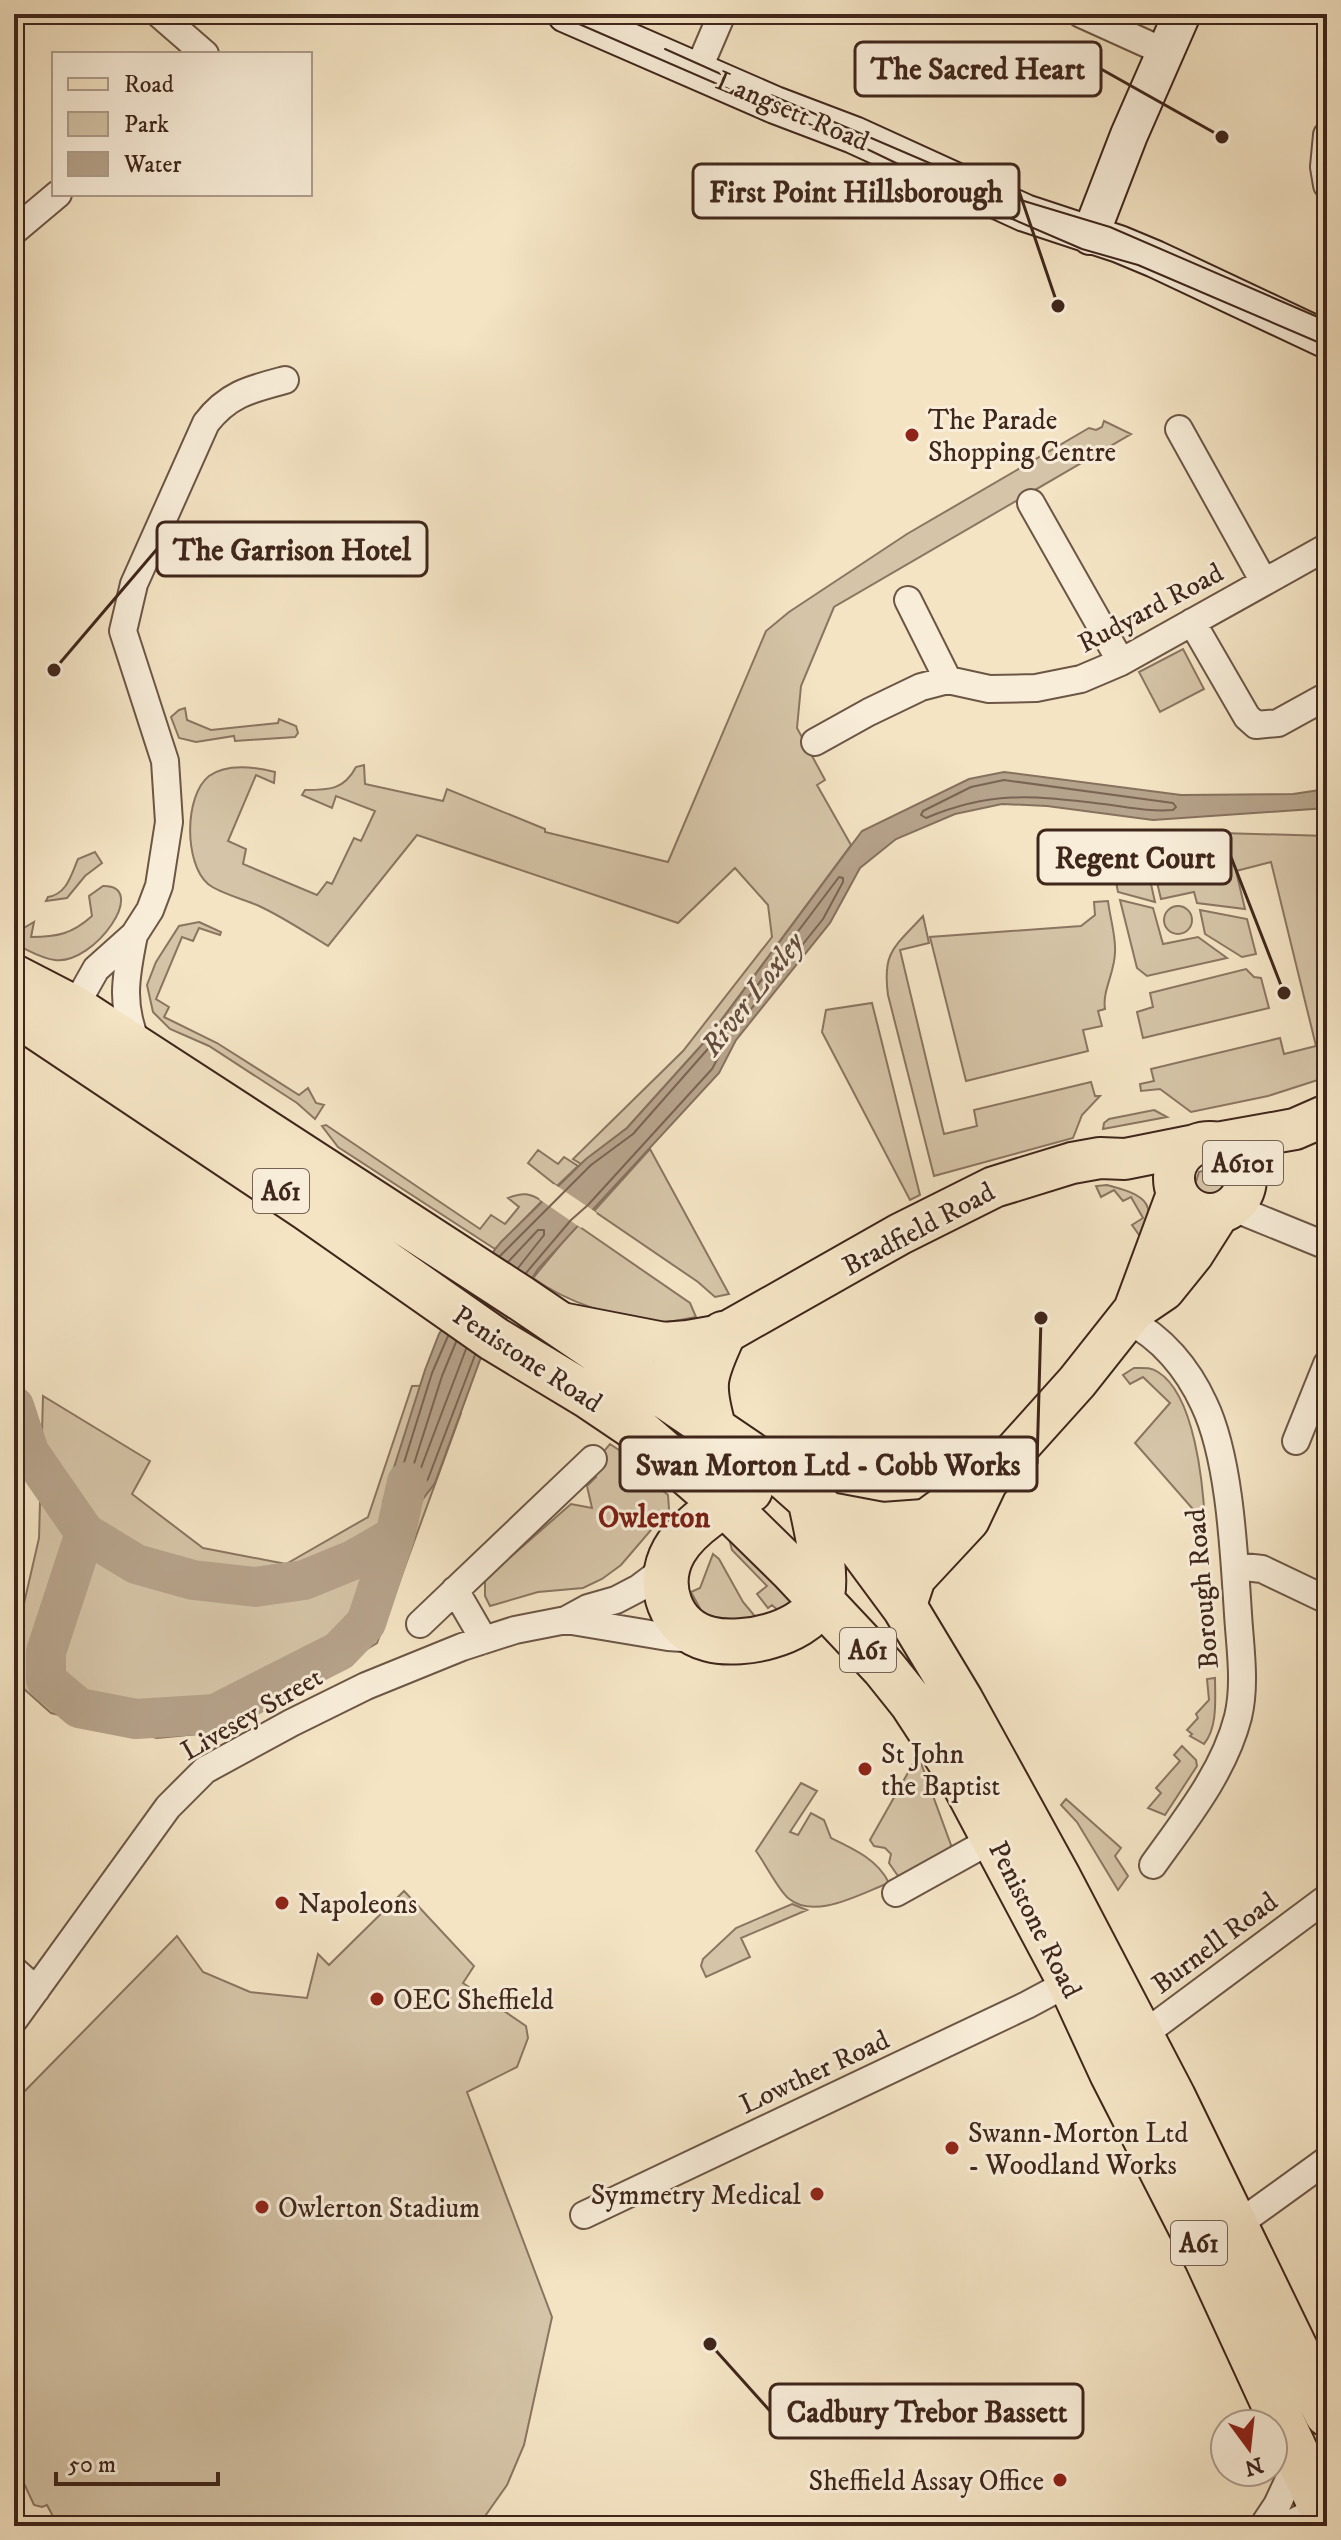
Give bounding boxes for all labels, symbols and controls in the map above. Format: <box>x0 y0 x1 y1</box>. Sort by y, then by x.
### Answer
callout: The Sacred Heart <box>855 42 1101 96</box>
legend <box>52 52 312 196</box>
text: The Sacred Heart <box>870 52 1086 89</box>
street label: Langsett Road <box>710 63 874 159</box>
text: Road <box>124 70 174 100</box>
text: Park <box>124 110 169 140</box>
text: Water <box>123 150 181 180</box>
callout: First Point Hillsborough <box>693 164 1019 218</box>
text: First Point Hillsborough <box>709 175 1003 212</box>
place label: The Parade Shopping Centre <box>928 403 1116 470</box>
marker: The Parade Shopping Centre <box>903 426 921 444</box>
callout: The Garrison Hotel <box>157 522 427 576</box>
text: The Garrison Hotel <box>172 533 412 570</box>
street label: Rudyard Road <box>1072 555 1229 661</box>
callout: Regent Court <box>1038 830 1231 884</box>
text: Regent Court <box>1055 841 1216 878</box>
water label: River Loxley <box>693 924 814 1065</box>
road number: A6101 <box>1203 1141 1283 1185</box>
road number: A61 <box>253 1169 309 1213</box>
street label: Bradfield Road <box>836 1175 1001 1284</box>
street label: Penistone Road <box>446 1298 609 1421</box>
callout: Swan Morton Ltd - Cobb Works <box>620 1437 1037 1491</box>
text: Swan Morton Ltd - Cobb Works <box>635 1448 1021 1485</box>
district label: Owlerton <box>598 1500 710 1537</box>
street label: Borough Road <box>1178 1507 1227 1671</box>
road number: A61 <box>840 1628 896 1672</box>
street label: Livesey Street <box>175 1660 329 1769</box>
place label: St John the Baptist <box>881 1737 1000 1804</box>
marker: St John the Baptist <box>856 1760 874 1778</box>
street label: Penistone Road <box>980 1835 1089 2004</box>
street label: Burnell Road <box>1145 1884 1285 2002</box>
place label: Napoleons <box>298 1887 417 1922</box>
marker: Napoleons <box>273 1894 291 1912</box>
place label: OEC Sheffield <box>393 1983 554 2018</box>
marker: OEC Sheffield <box>368 1990 386 2008</box>
street label: Lowther Road <box>734 2022 895 2122</box>
place label: Swann-Morton Ltd - Woodland Works <box>968 2116 1188 2183</box>
marker: Swann-Morton Ltd - Woodland Works <box>943 2139 961 2157</box>
place label: Symmetry Medical <box>591 2178 802 2213</box>
marker: Symmetry Medical <box>808 2185 826 2203</box>
place label: Owlerton Stadium <box>278 2191 480 2226</box>
marker: Owlerton Stadium <box>253 2198 271 2216</box>
road number: A61 <box>1171 2221 1227 2265</box>
callout: Cadbury Trebor Bassett <box>770 2384 1083 2438</box>
text: Cadbury Trebor Bassett <box>787 2395 1068 2432</box>
north arrow <box>1209 2408 1289 2488</box>
scale bar <box>56 2436 218 2486</box>
text: 50 m <box>68 2450 116 2480</box>
text: N <box>1242 2450 1266 2481</box>
place label: Sheffield Assay Office <box>808 2464 1044 2499</box>
marker: Sheffield Assay Office <box>1051 2471 1069 2489</box>

